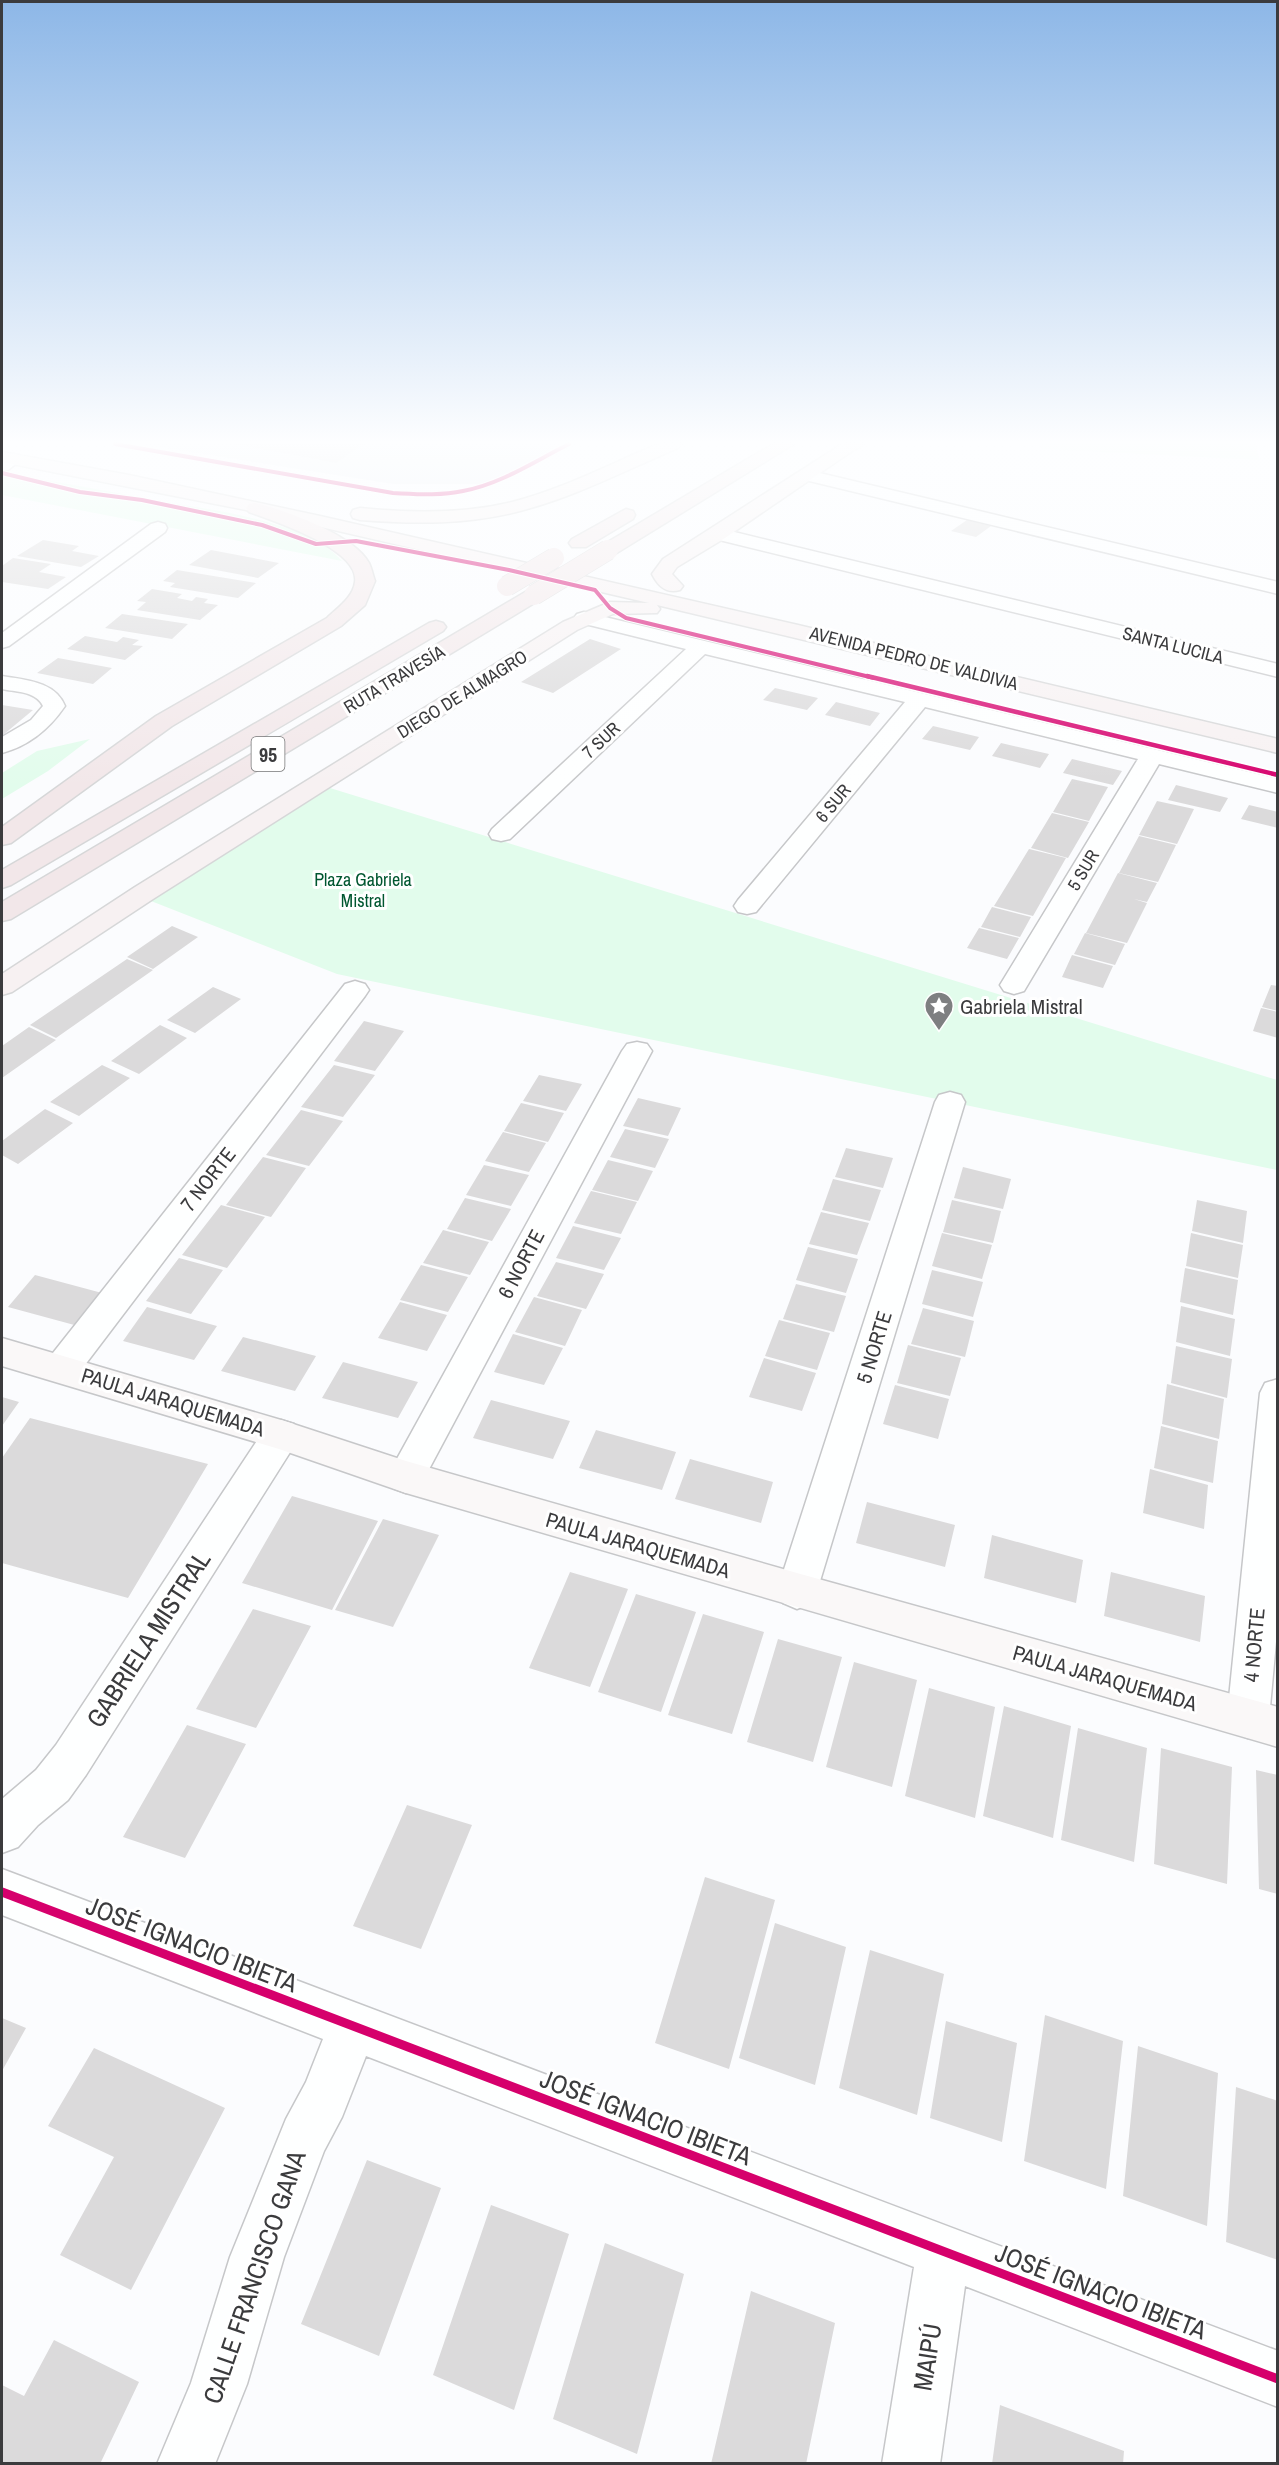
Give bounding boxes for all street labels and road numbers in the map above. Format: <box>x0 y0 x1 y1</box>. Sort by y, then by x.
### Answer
street label: AVENIDA PEDRO DE VALDIVIA <box>806 620 1021 696</box>
street label: SANTA LUCILA <box>1120 620 1226 670</box>
street label: RUTA TRAVESÍA <box>339 639 449 719</box>
street label: DIEGO DE ALMAGRO <box>392 644 532 744</box>
street label: 7 SUR <box>577 716 626 764</box>
road number: 95 <box>252 737 284 771</box>
street label: 6 SUR <box>809 778 857 828</box>
street label: 5 SUR <box>1061 845 1105 895</box>
street label: 7 NORTE <box>174 1141 242 1217</box>
street label: 6 NORTE <box>491 1224 551 1304</box>
street label: 5 NORTE <box>849 1307 899 1387</box>
street label: PAULA JARAQUEMADA <box>78 1360 269 1444</box>
street label: PAULA JARAQUEMADA <box>543 1505 734 1585</box>
street label: GABRIELA MISTRAL <box>78 1544 218 1734</box>
street label: 4 NORTE <box>1236 1607 1272 1683</box>
street label: PAULA JARAQUEMADA <box>1010 1638 1201 1718</box>
street label: JOSÉ IGNACIO IBIETA <box>81 1888 303 2001</box>
street label: JOSÉ IGNACIO IBIETA <box>535 2061 757 2174</box>
street label: CALLE FRANCISCO GANA <box>194 2145 314 2408</box>
street label: JOSÉ IGNACIO IBIETA <box>990 2235 1212 2348</box>
street label: MAIPÚ <box>904 2321 950 2393</box>

